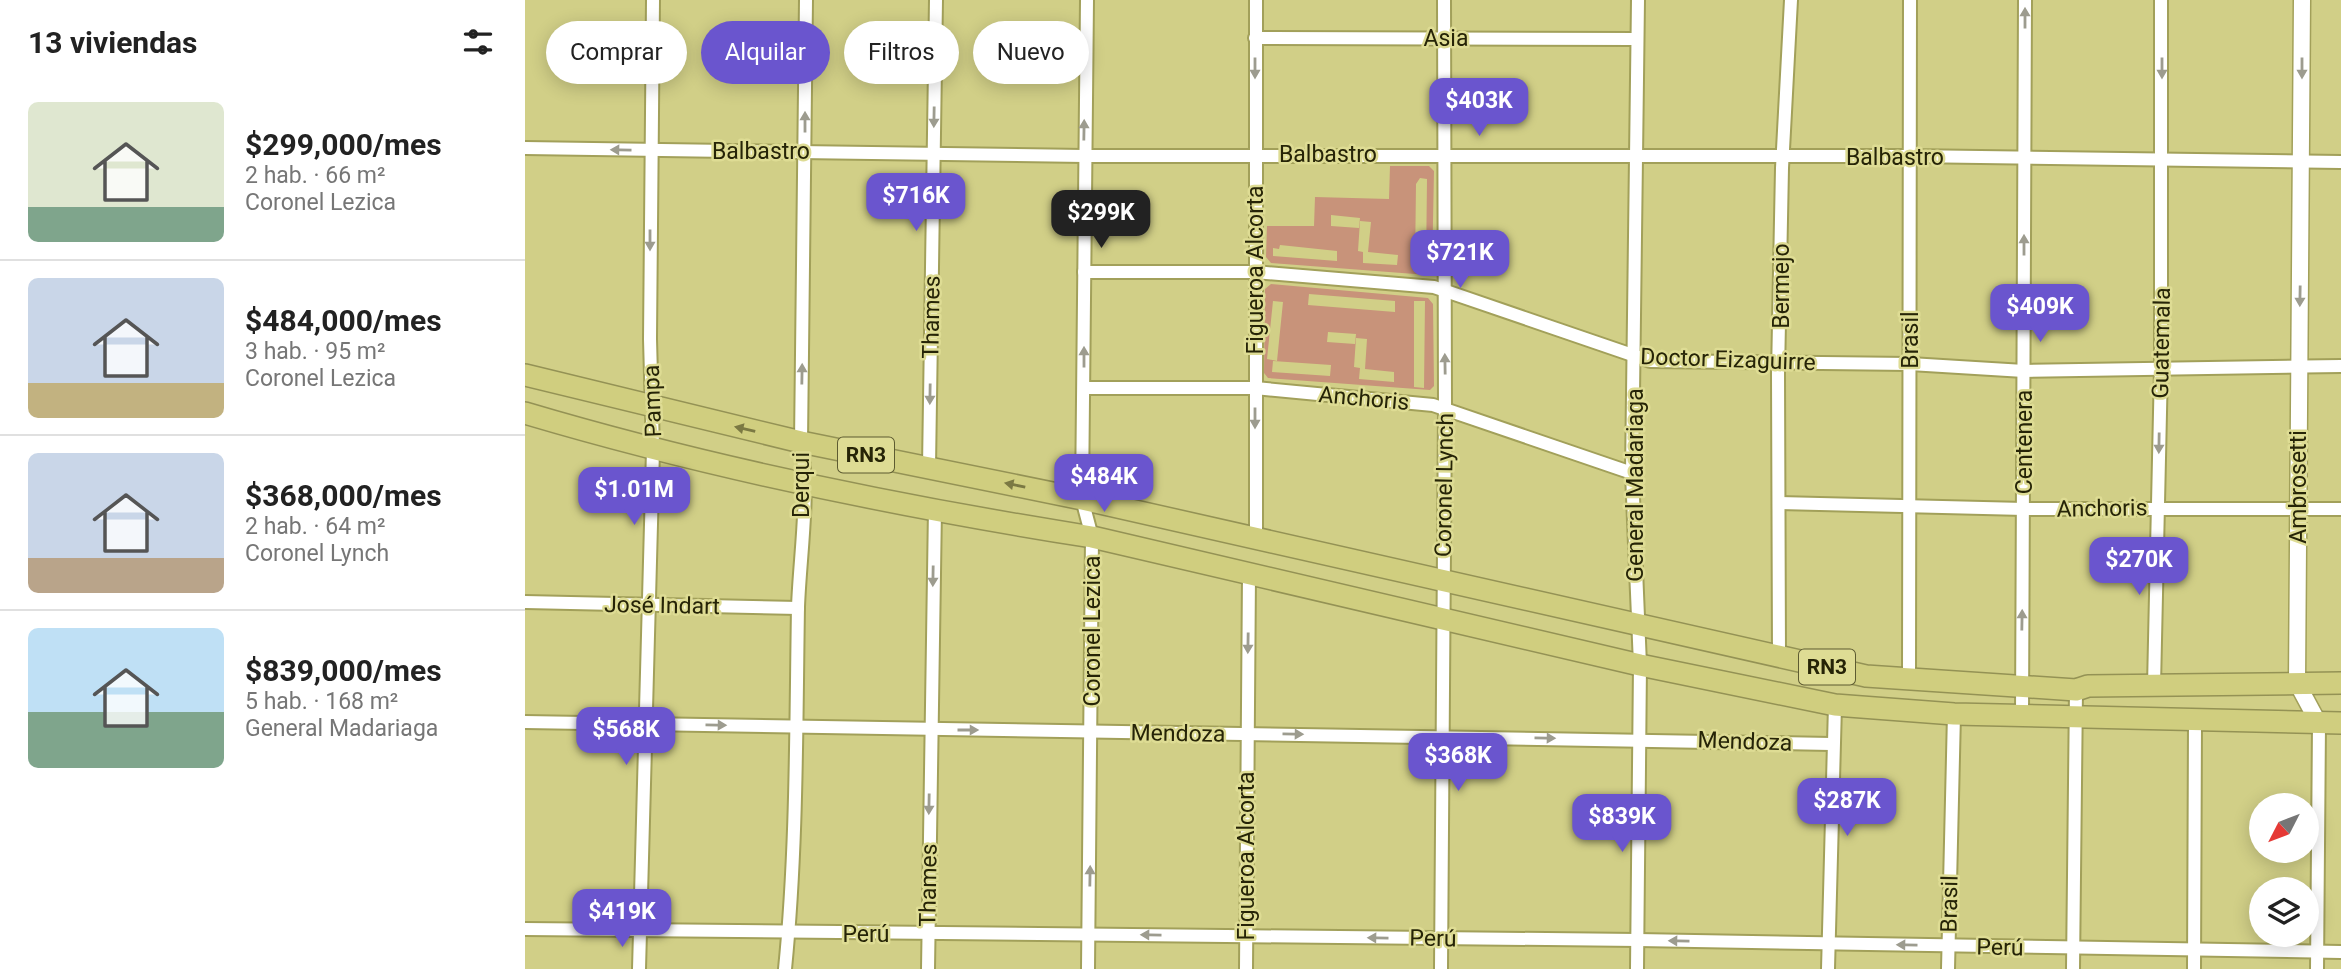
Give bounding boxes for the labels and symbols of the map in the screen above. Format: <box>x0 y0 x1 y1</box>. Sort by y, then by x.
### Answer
one-way arrow <box>2019 7 2031 29</box>
street label: Asia <box>1424 25 1468 52</box>
one-way arrow <box>1249 57 1261 79</box>
one-way arrow <box>2156 57 2167 79</box>
one-way arrow <box>2296 57 2308 79</box>
pin: $403K <box>1430 78 1528 138</box>
one-way arrow <box>928 106 940 128</box>
one-way arrow <box>799 111 811 133</box>
one-way arrow <box>1079 119 1090 141</box>
street label: Balbastro <box>712 138 810 165</box>
street label: Balbastro <box>1279 141 1377 168</box>
one-way arrow <box>609 144 631 155</box>
street label: Balbastro <box>1846 144 1944 171</box>
pin: $716K <box>867 174 965 233</box>
street label: Figueroa Alcorta <box>1242 185 1269 355</box>
pin: $299K <box>1052 190 1150 250</box>
one-way arrow <box>644 229 656 251</box>
pin: $721K <box>1411 230 1509 290</box>
one-way arrow <box>2018 234 2030 256</box>
street label: Bermejo <box>1768 243 1795 329</box>
street label: Thames <box>917 275 946 359</box>
pin: $409K <box>1991 284 2089 344</box>
one-way arrow <box>2294 285 2305 307</box>
street label: Guatemala <box>2147 287 2176 399</box>
street label: Brasil <box>1897 311 1924 369</box>
street label: Doctor Eizaguirre <box>1640 343 1816 376</box>
one-way arrow <box>1078 346 1090 368</box>
one-way arrow <box>1439 352 1451 374</box>
one-way arrow <box>796 363 807 385</box>
street label: Pampa <box>638 364 667 438</box>
street label: Anchoris <box>1318 381 1410 416</box>
one-way arrow <box>924 383 936 405</box>
street label: General Madariaga <box>1622 388 1649 582</box>
street label: Centenera <box>2011 390 2038 494</box>
one-way arrow <box>1249 407 1261 429</box>
street label: Coronel Lynch <box>1430 413 1459 557</box>
one-way arrow <box>734 423 756 434</box>
street label: Ambrosetti <box>2285 430 2312 544</box>
one-way arrow <box>2153 432 2165 454</box>
road number: RN3 <box>838 438 894 472</box>
street label: Derqui <box>788 452 815 518</box>
pin: $484K <box>1055 454 1153 514</box>
pin: $1.01M <box>577 468 691 527</box>
one-way arrow <box>1004 479 1026 490</box>
street label: Anchoris <box>2056 494 2148 523</box>
pin: $270K <box>2090 538 2188 597</box>
street label: Coronel Lezica <box>1079 555 1106 707</box>
one-way arrow <box>927 565 939 587</box>
street label: José Indart <box>604 591 720 620</box>
one-way arrow <box>2017 609 2028 631</box>
one-way arrow <box>1242 632 1254 654</box>
road number: RN3 <box>1799 650 1855 684</box>
pin: $568K <box>577 708 675 767</box>
street label: Mendoza <box>1130 719 1226 748</box>
one-way arrow <box>705 720 727 731</box>
one-way arrow <box>957 724 979 736</box>
street label: Mendoza <box>1697 726 1793 757</box>
one-way arrow <box>1282 729 1304 740</box>
one-way arrow <box>1534 732 1556 744</box>
pin: $368K <box>1409 734 1507 793</box>
street label: Figueroa Alcorta <box>1233 771 1260 941</box>
pin: $287K <box>1798 778 1896 838</box>
one-way arrow <box>923 793 935 815</box>
north arrow <box>2249 793 2319 863</box>
pin: $839K <box>1573 794 1671 854</box>
street label: Thames <box>914 843 943 927</box>
one-way arrow <box>1084 865 1095 887</box>
street label: Brasil <box>1936 875 1963 933</box>
pin: $419K <box>573 890 671 949</box>
street label: Perú <box>842 921 890 948</box>
street label: Perú <box>1409 925 1457 952</box>
one-way arrow <box>1140 929 1162 941</box>
one-way arrow <box>1367 932 1389 943</box>
street label: Perú <box>1976 934 2024 961</box>
one-way arrow <box>1668 935 1690 946</box>
one-way arrow <box>1896 939 1918 951</box>

